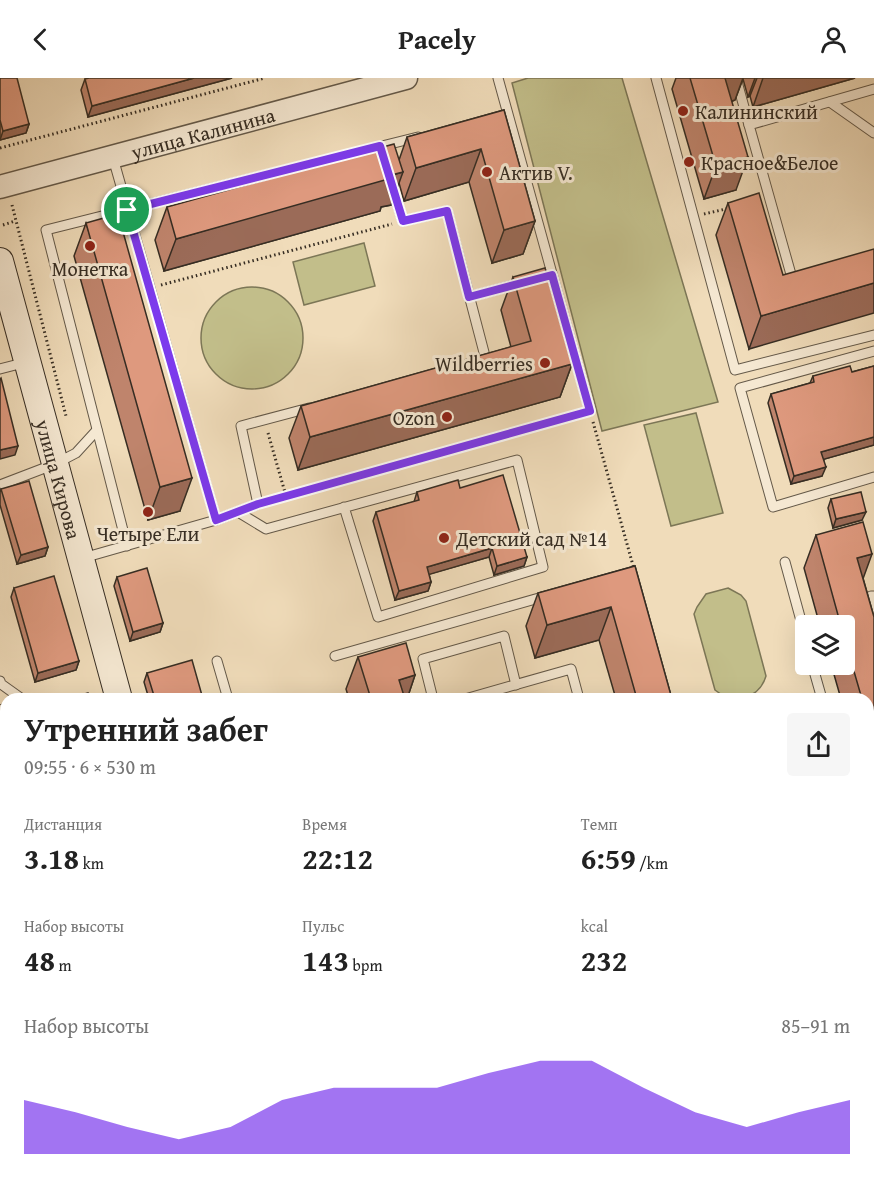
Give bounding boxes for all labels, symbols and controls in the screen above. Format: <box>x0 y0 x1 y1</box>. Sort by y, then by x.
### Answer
text: Pacely <box>398 19 476 59</box>
icon: back <box>24 23 57 56</box>
icon: person <box>817 23 850 56</box>
place label: Калининский <box>695 97 818 126</box>
street label: улица Калинина <box>127 99 278 166</box>
marker: Калининский <box>676 104 690 118</box>
place label: Красное&Белое <box>701 148 839 177</box>
marker: Красное&Белое <box>682 155 696 169</box>
place label: Актив V. <box>499 158 573 187</box>
marker: Актив V. <box>480 165 494 179</box>
pin <box>101 184 152 235</box>
icon: arrive <box>110 193 143 226</box>
marker: Монетка <box>83 239 97 253</box>
place label: Монетка <box>52 254 129 283</box>
place label: Wildberries <box>435 349 533 378</box>
marker: Wildberries <box>538 356 552 370</box>
place label: Ozon <box>393 403 435 432</box>
marker: Ozon <box>440 410 454 424</box>
street label: улица Кирова <box>29 415 89 543</box>
marker: Четыре Ели <box>141 505 155 519</box>
place label: Четыре Ели <box>97 519 200 548</box>
place label: Детский сад №14 <box>455 524 607 553</box>
marker: Детский сад №14 <box>437 531 451 545</box>
map controls <box>795 615 855 675</box>
button: layers <box>795 615 855 675</box>
text: Утренний забег <box>24 705 268 753</box>
button: share <box>787 713 850 776</box>
text: 09:55 · 6 × 530 m <box>24 752 156 781</box>
text: Дистанция <box>24 812 102 836</box>
text: Время <box>302 812 347 836</box>
text: Темп <box>581 812 618 836</box>
text: 3.18 <box>24 836 79 880</box>
text: 22:12 <box>302 836 373 880</box>
text: 6:59 <box>581 836 636 880</box>
text: km <box>79 851 104 875</box>
text: /km <box>636 851 668 875</box>
text: Набор высоты <box>24 914 124 938</box>
text: Пульс <box>302 914 344 938</box>
text: kcal <box>581 914 608 938</box>
text: 48 <box>24 938 55 982</box>
text: 143 <box>302 938 349 982</box>
text: 232 <box>581 938 627 982</box>
text: m <box>55 953 72 977</box>
text: bpm <box>349 953 382 977</box>
text: Набор высоты <box>24 1011 149 1040</box>
text: 85–91 m <box>781 1011 850 1040</box>

